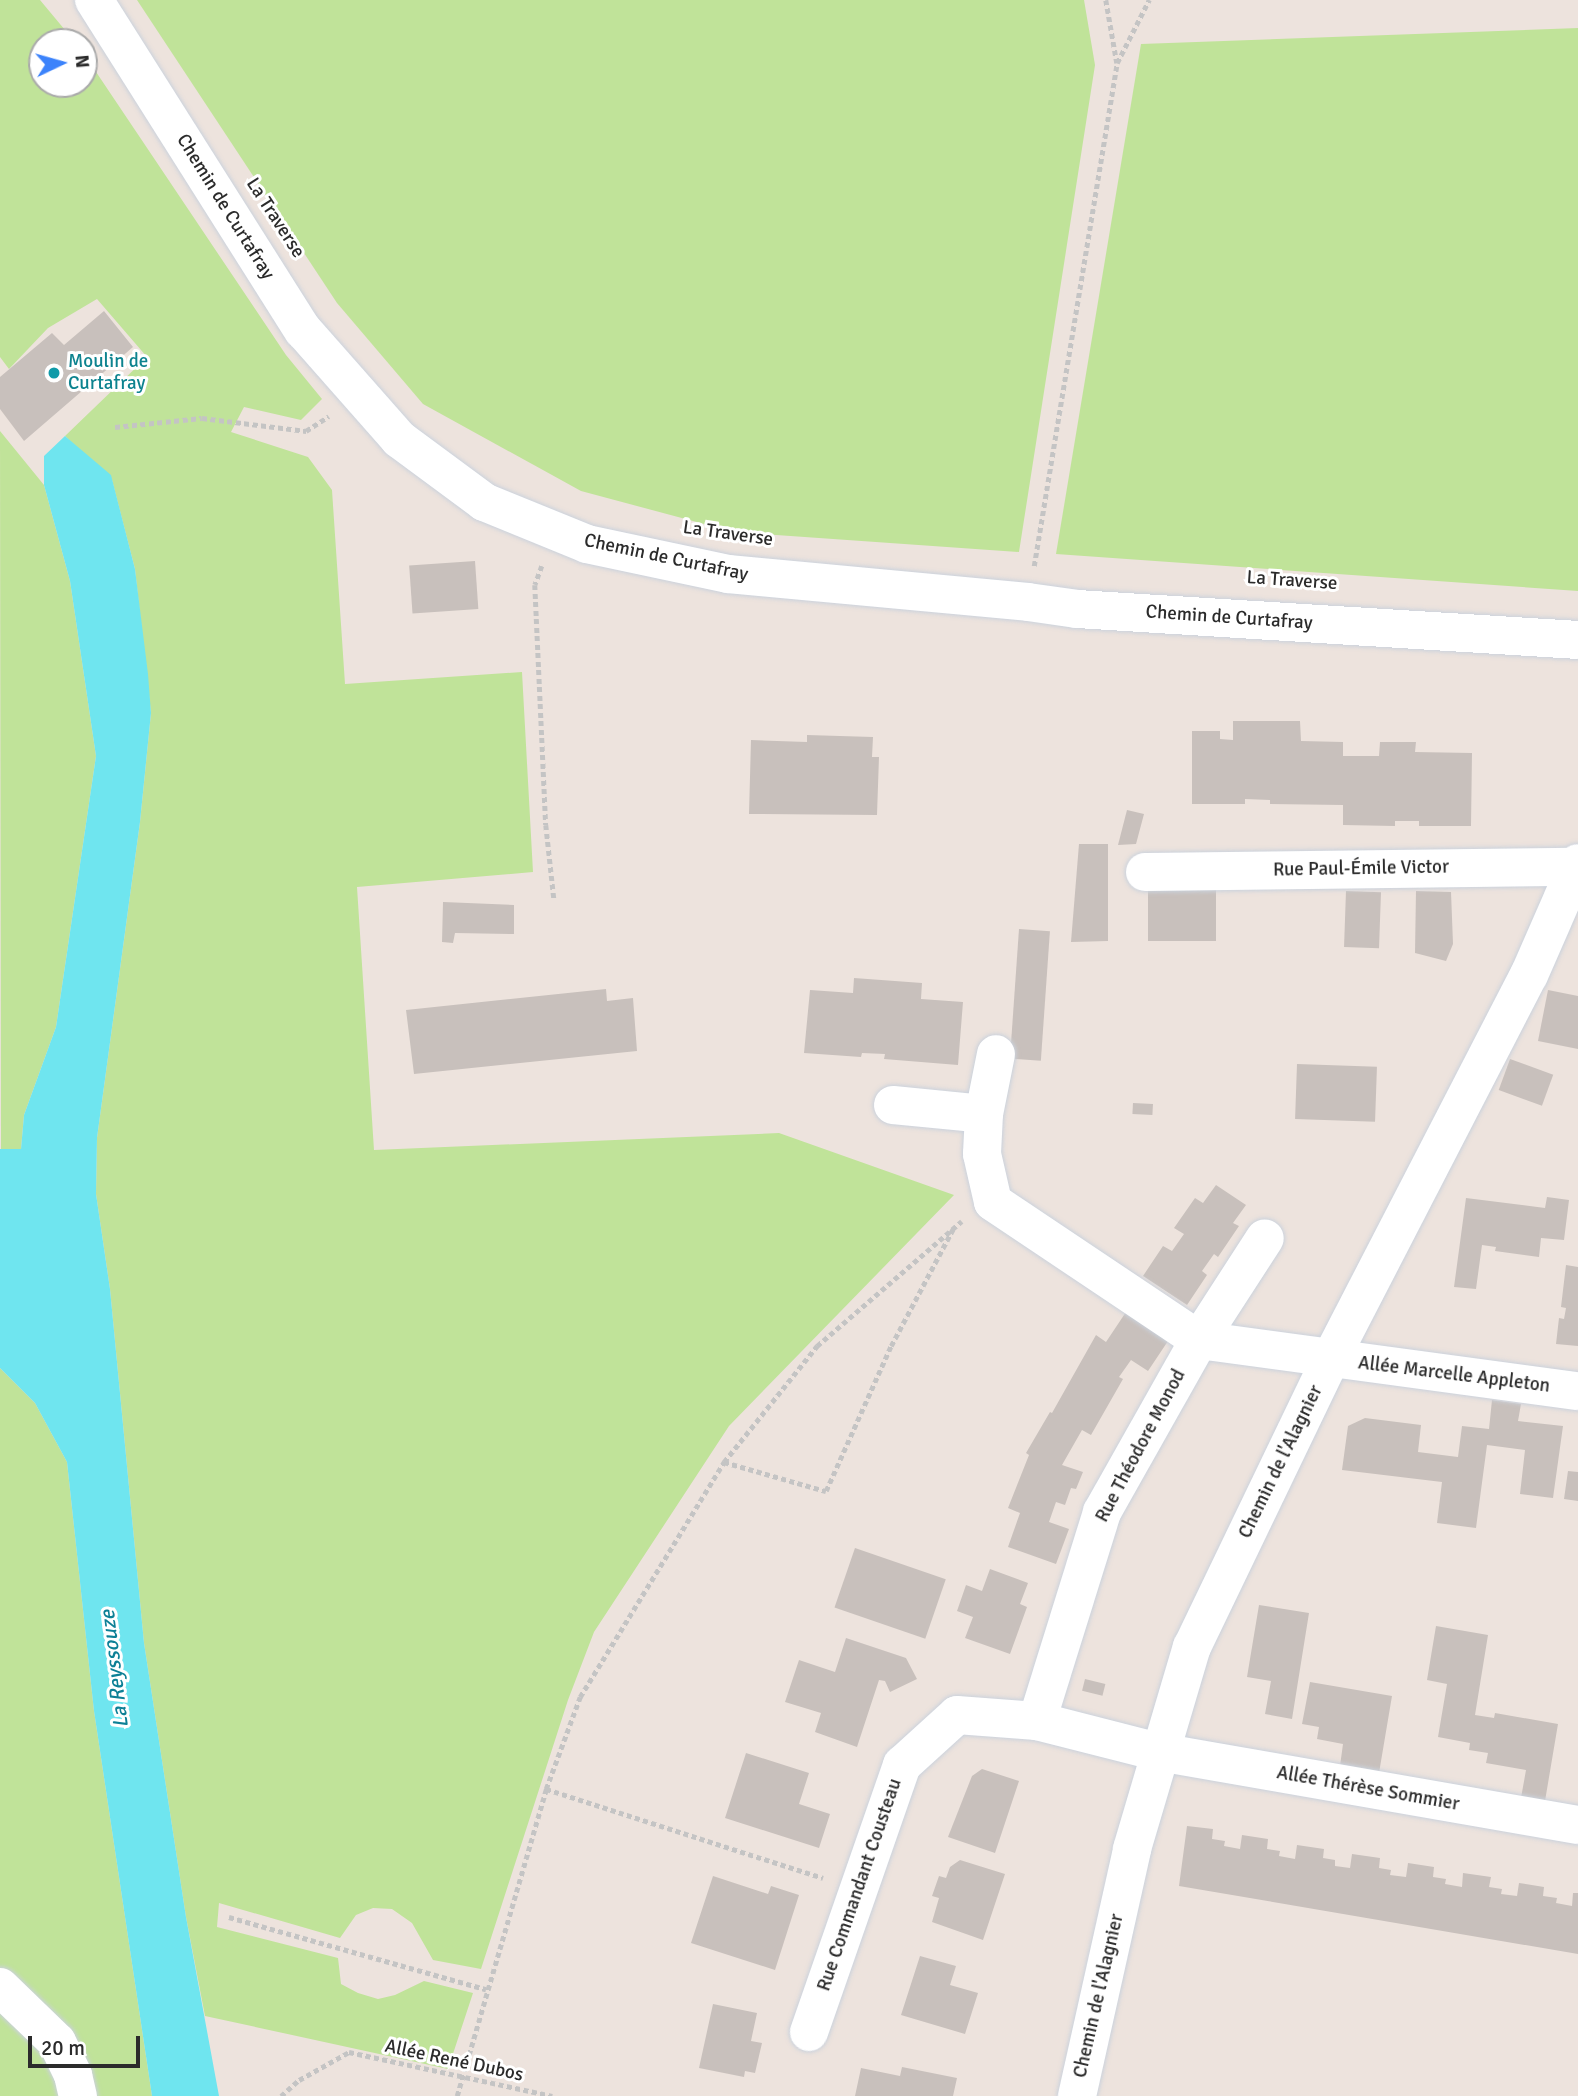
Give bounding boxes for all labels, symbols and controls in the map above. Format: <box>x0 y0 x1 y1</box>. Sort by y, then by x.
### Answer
north arrow <box>28 28 98 98</box>
text: N <box>69 54 94 69</box>
street label: Chemin de Curtafray <box>171 130 279 284</box>
street label: La Traverse <box>241 174 309 262</box>
place label: Moulin de Curtafray <box>68 351 148 395</box>
marker: Moulin de Curtafray <box>46 365 62 381</box>
street label: La Traverse <box>681 516 775 552</box>
street label: Chemin de Curtafray <box>582 529 750 587</box>
street label: La Traverse <box>1246 566 1338 596</box>
street label: Chemin de Curtafray <box>1145 601 1313 635</box>
street label: Rue Paul-Émile Victor <box>1273 856 1449 882</box>
street label: Allée Marcelle Appleton <box>1357 1352 1551 1398</box>
street label: Rue Théodore Monod <box>1091 1366 1191 1526</box>
street label: Chemin de l'Alagnier <box>1234 1382 1328 1542</box>
water label: La Reyssouze <box>94 1609 134 1729</box>
street label: Allée Thérèse Sommier <box>1275 1762 1461 1816</box>
street label: Rue Commandant Cousteau <box>813 1776 907 1994</box>
street label: Chemin de l'Alagnier <box>1069 1912 1129 2080</box>
scale bar <box>32 2022 144 2066</box>
text: 20 m <box>41 2035 85 2061</box>
street label: Allée René Dubos <box>383 2035 525 2087</box>

